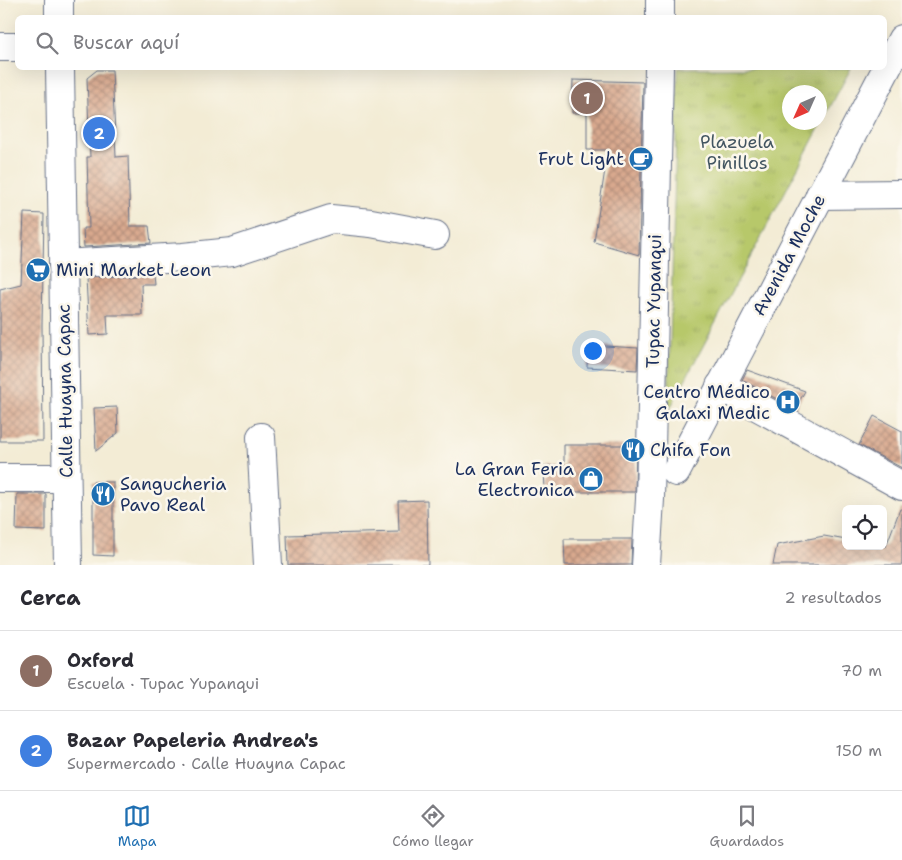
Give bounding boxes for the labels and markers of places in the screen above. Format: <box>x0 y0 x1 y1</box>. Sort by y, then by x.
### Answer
pin: 1 <box>571 79 603 117</box>
pin: 2 <box>83 114 115 152</box>
cafe icon: Frut Light <box>628 146 654 172</box>
place label: Frut Light <box>538 147 624 171</box>
supermarket icon: Mini Market Leon <box>25 257 51 283</box>
place label: Mini Market Leon <box>56 258 211 282</box>
place label: Centro Médico Galaxi Medic <box>643 380 770 425</box>
hospital icon: Centro Médico Galaxi Medic <box>775 389 801 415</box>
restaurant icon: Chifa Fon <box>620 437 646 463</box>
place label: Chifa Fon <box>650 438 731 462</box>
place label: La Gran Feria Electronica <box>455 457 574 502</box>
shop icon: La Gran Feria Electronica <box>578 466 604 492</box>
place label: Sangucheria Pavo Real <box>120 472 227 517</box>
restaurant icon: Sangucheria Pavo Real <box>90 481 116 507</box>

